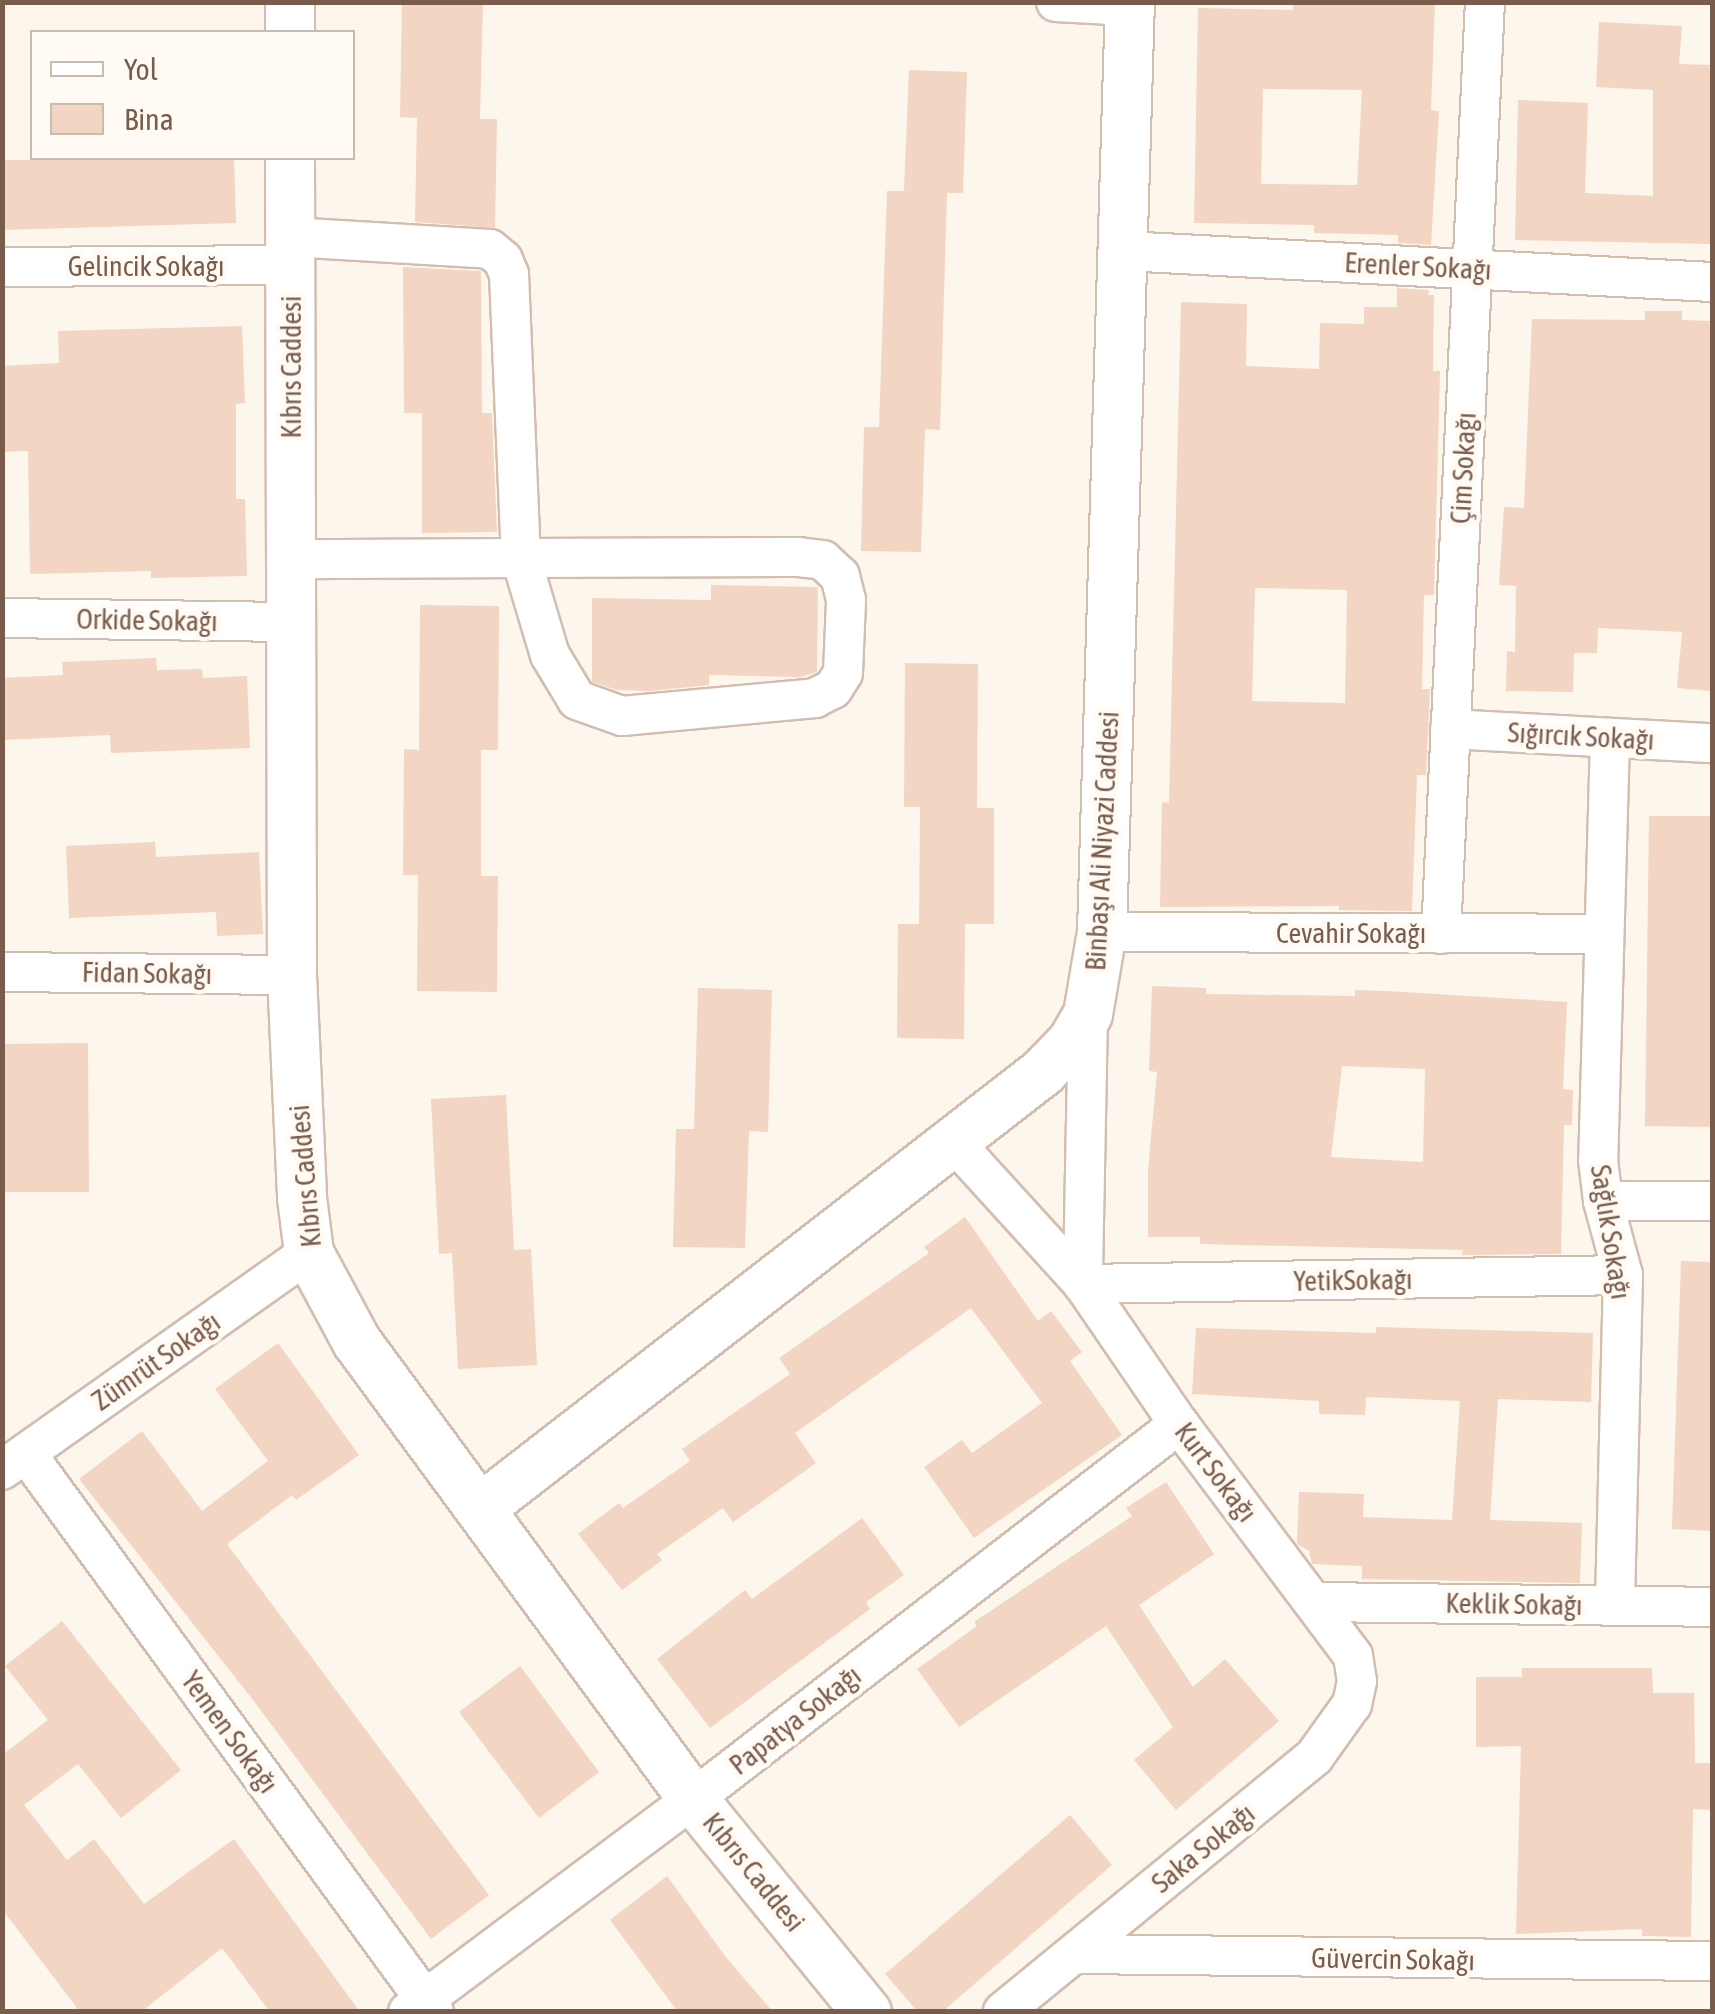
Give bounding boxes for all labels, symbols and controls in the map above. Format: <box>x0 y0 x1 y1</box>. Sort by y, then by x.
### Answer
legend <box>30 30 355 160</box>
text: Yol <box>124 52 158 86</box>
text: Bina <box>124 102 174 136</box>
street label: Erenler Sokağı <box>1344 245 1492 287</box>
street label: Gelincik Sokağı <box>68 249 224 283</box>
street label: Kıbrıs Caddesi <box>274 295 308 439</box>
street label: Çim Sokağı <box>1443 411 1483 525</box>
street label: Orkide Sokağı <box>76 602 218 638</box>
street label: Binbaşı Ali Niyazi Caddesi <box>1078 710 1126 972</box>
street label: Sığırcık Sokağı <box>1507 715 1655 757</box>
street label: Cevahir Sokağı <box>1276 916 1426 950</box>
street label: Fidan Sokağı <box>82 955 212 991</box>
street label: Kıbrıs Caddesi <box>282 1103 328 1249</box>
street label: Sağlık Sokağı <box>1584 1162 1638 1302</box>
street label: YetikSokağı <box>1293 1262 1413 1298</box>
street label: Zümrüt Sokağı <box>85 1305 227 1417</box>
street label: Kurt Sokağı <box>1168 1416 1264 1528</box>
street label: Keklik Sokağı <box>1445 1586 1583 1622</box>
street label: Papatya Sokağı <box>723 1658 867 1782</box>
street label: Yemen Sokağı <box>175 1664 285 1800</box>
street label: Saka Sokağı <box>1145 1796 1261 1900</box>
street label: Kıbrıs Caddesi <box>696 1806 812 1938</box>
street label: Güvercin Sokağı <box>1311 1941 1475 1977</box>

